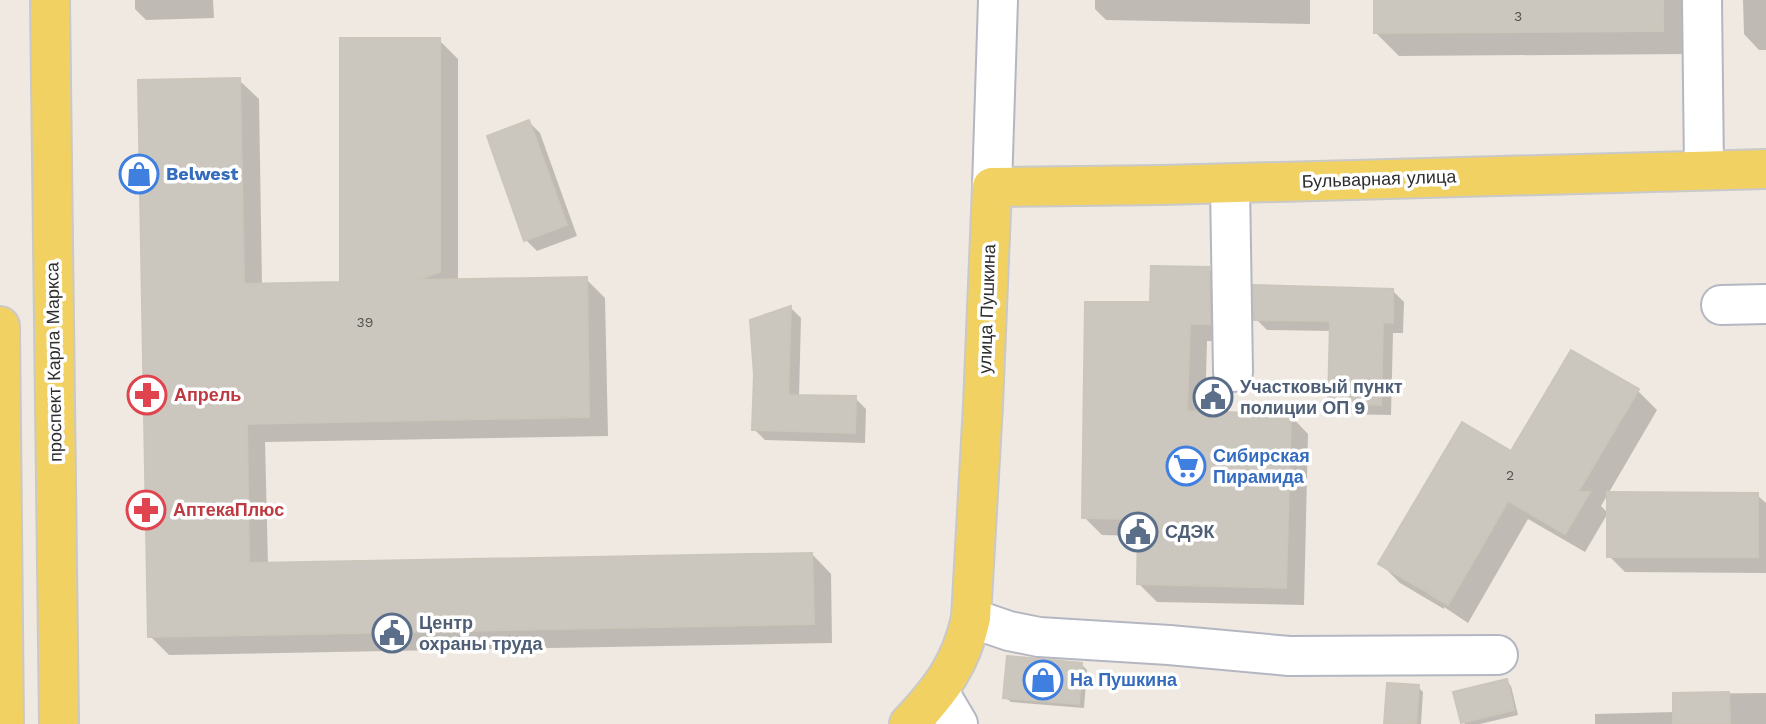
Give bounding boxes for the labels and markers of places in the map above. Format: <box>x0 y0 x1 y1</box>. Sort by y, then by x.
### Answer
shop icon: Belwest <box>118 153 160 195</box>
place label: Belwest <box>166 163 238 184</box>
pharmacy icon: Апрель <box>126 374 168 416</box>
public building icon: Участковый пункт полиции ОП 9 <box>1192 376 1234 418</box>
place label: Участковый пункт полиции ОП 9 <box>1240 376 1403 418</box>
place label: Апрель <box>174 384 241 405</box>
supermarket icon: Сибирская Пирамида <box>1165 445 1207 487</box>
place label: Сибирская Пирамида <box>1213 445 1310 487</box>
pharmacy icon: АптекаПлюс <box>125 489 167 531</box>
place label: АптекаПлюс <box>173 499 284 520</box>
public building icon: СДЭК <box>1117 511 1159 553</box>
place label: СДЭК <box>1165 521 1215 542</box>
public building icon: Центр охраны труда <box>371 612 413 654</box>
place label: Центр охраны труда <box>419 612 544 654</box>
shop icon: На Пушкина <box>1022 659 1064 701</box>
place label: На Пушкина <box>1070 669 1178 690</box>

